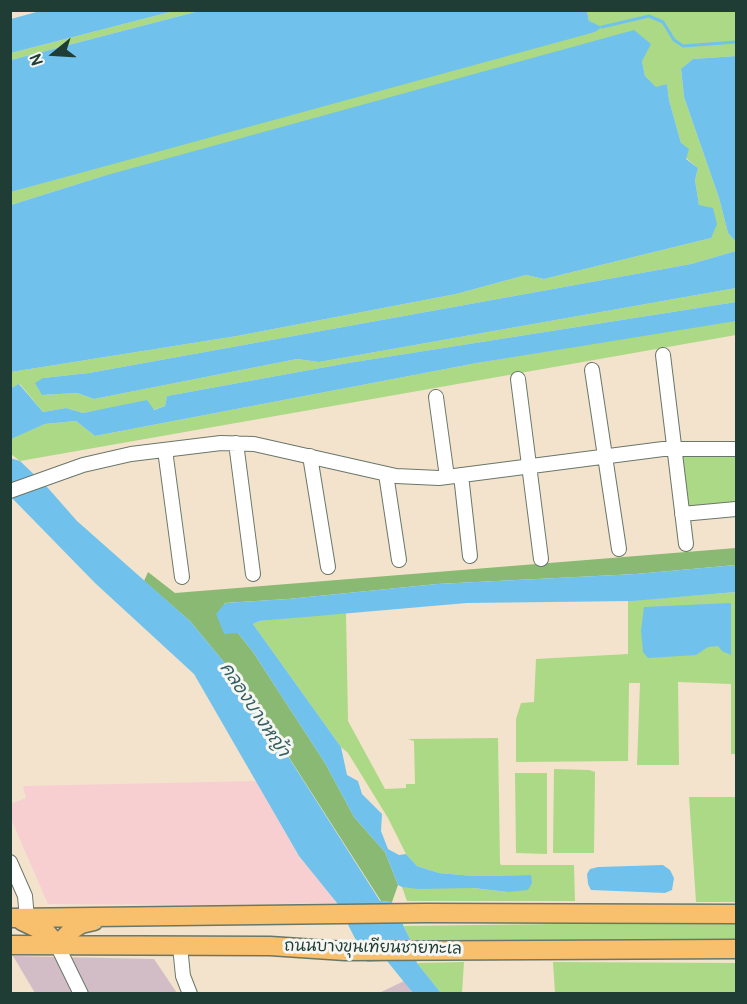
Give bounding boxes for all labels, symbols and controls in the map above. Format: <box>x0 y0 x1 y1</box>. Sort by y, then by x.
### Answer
north arrow <box>24 24 84 84</box>
text: N <box>26 51 48 68</box>
water label: คลองบางหญ้า <box>214 659 294 761</box>
street label: ถนนบางขุนเทียนชายทะเล <box>284 937 462 959</box>

